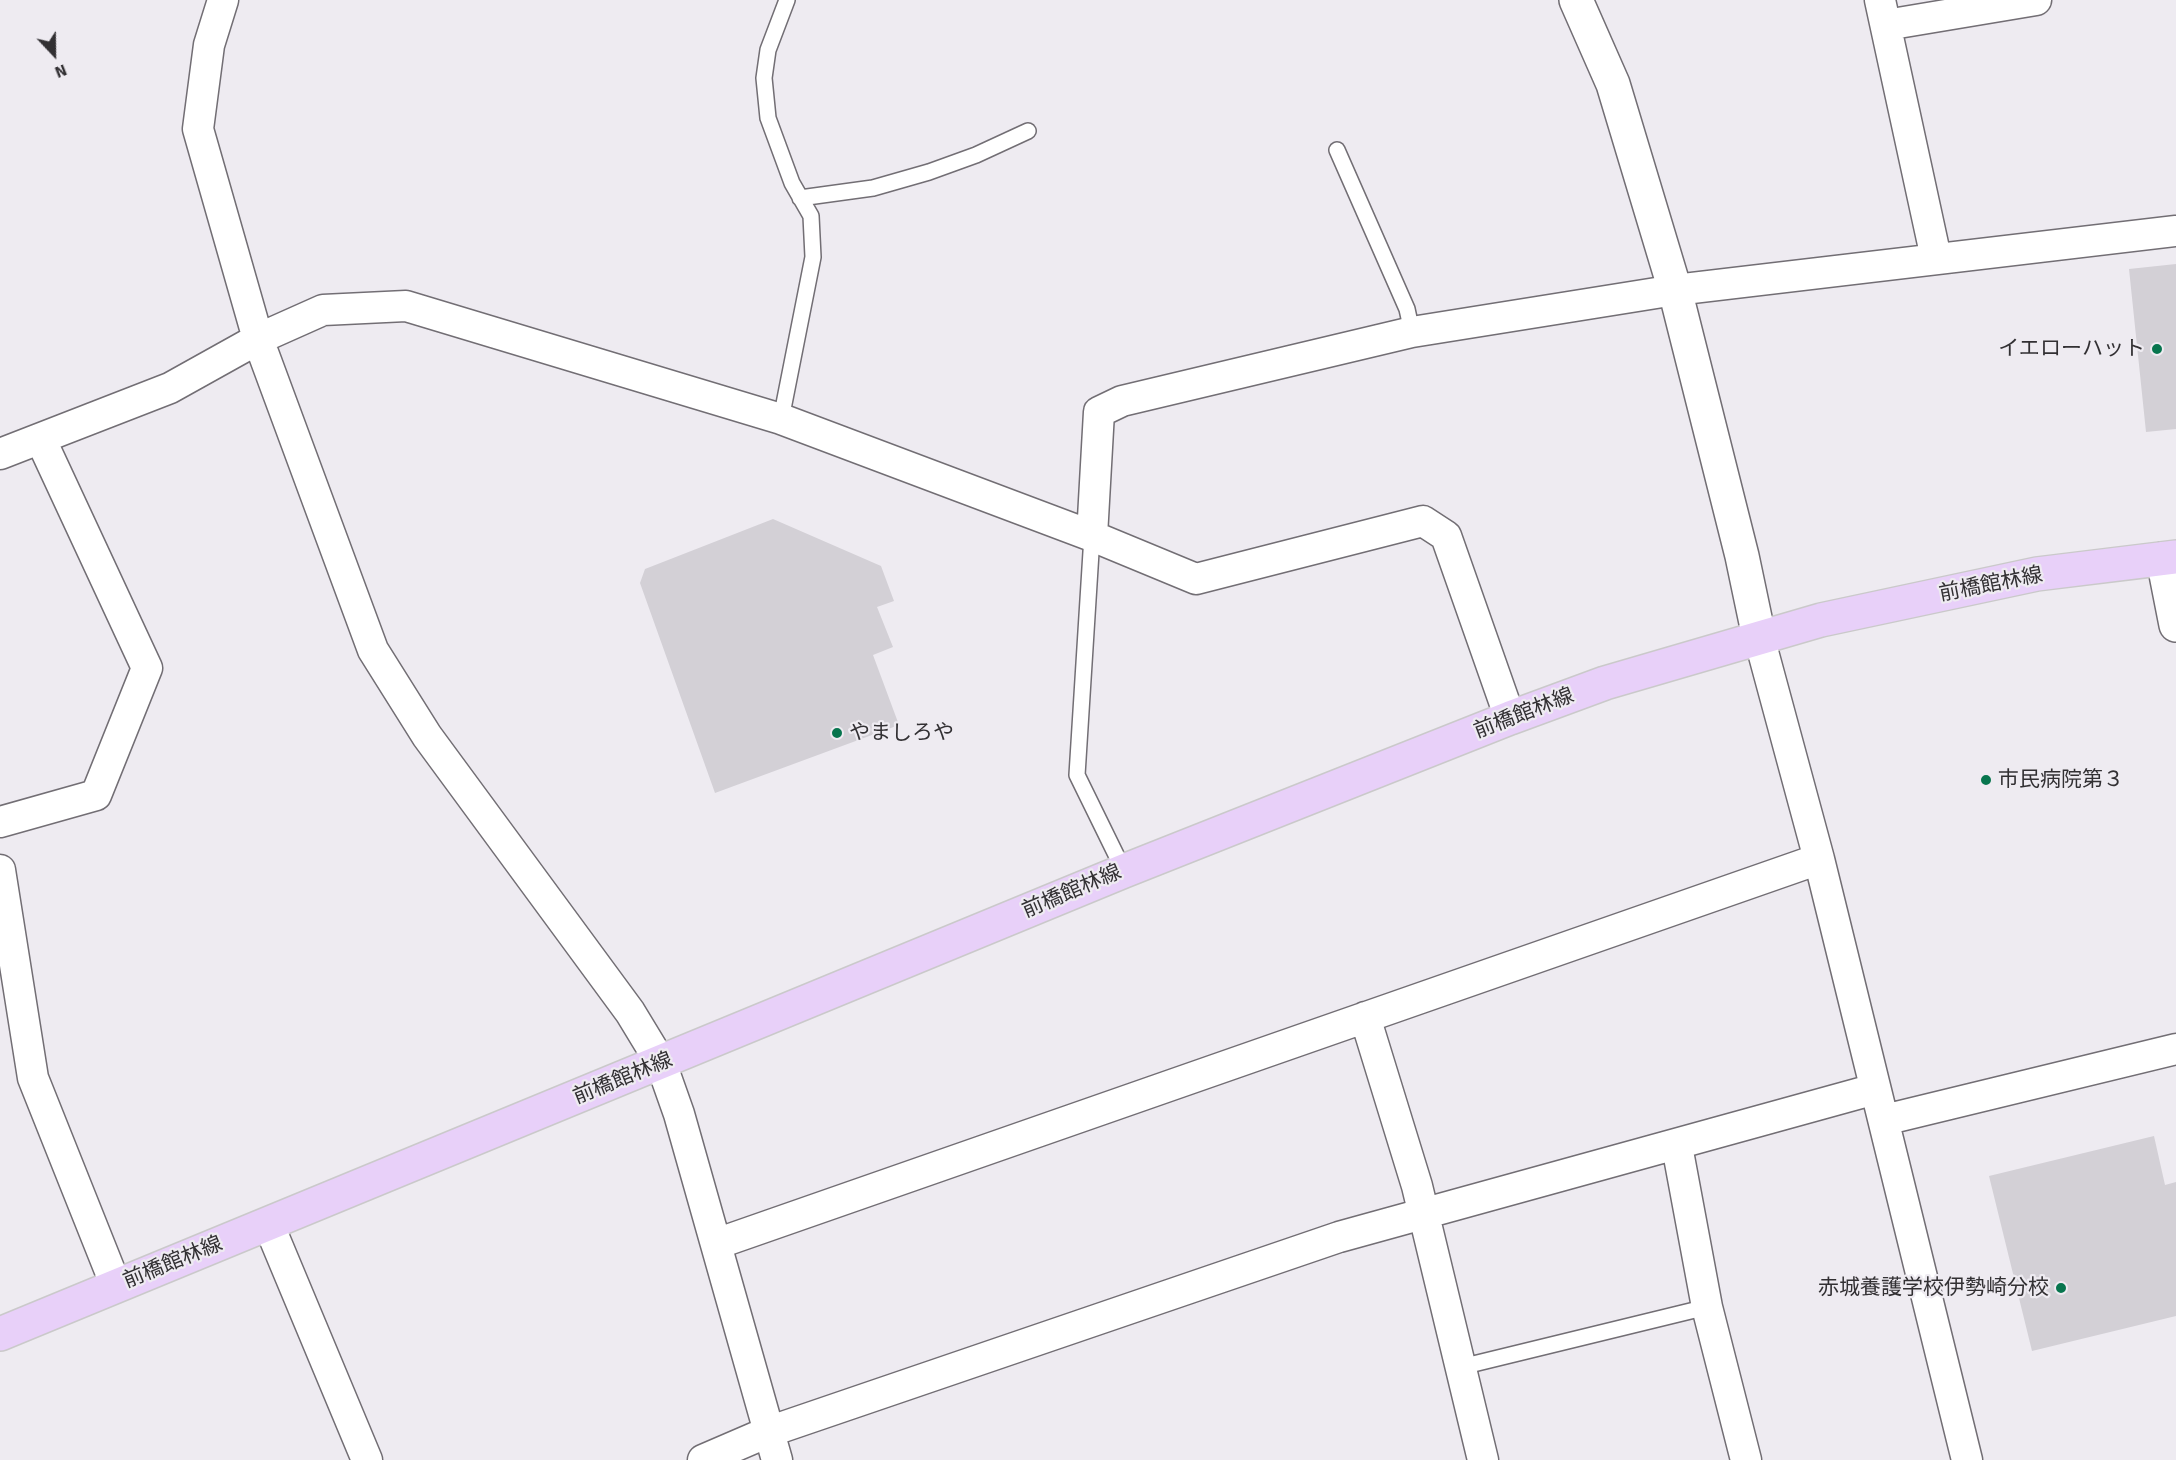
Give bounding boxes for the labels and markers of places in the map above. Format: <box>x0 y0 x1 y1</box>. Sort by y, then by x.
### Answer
place label: イエローハット <box>1998 336 2145 362</box>
marker: イエローハット <box>2150 342 2164 356</box>
place label: やましろや <box>849 720 954 746</box>
marker: やましろや <box>830 726 844 740</box>
place label: 市民病院第３ <box>1998 767 2124 793</box>
marker: 市民病院第３ <box>1979 773 1993 787</box>
place label: 赤城養護学校伊勢崎分校 <box>1818 1275 2049 1301</box>
marker: 赤城養護学校伊勢崎分校 <box>2054 1281 2068 1295</box>

